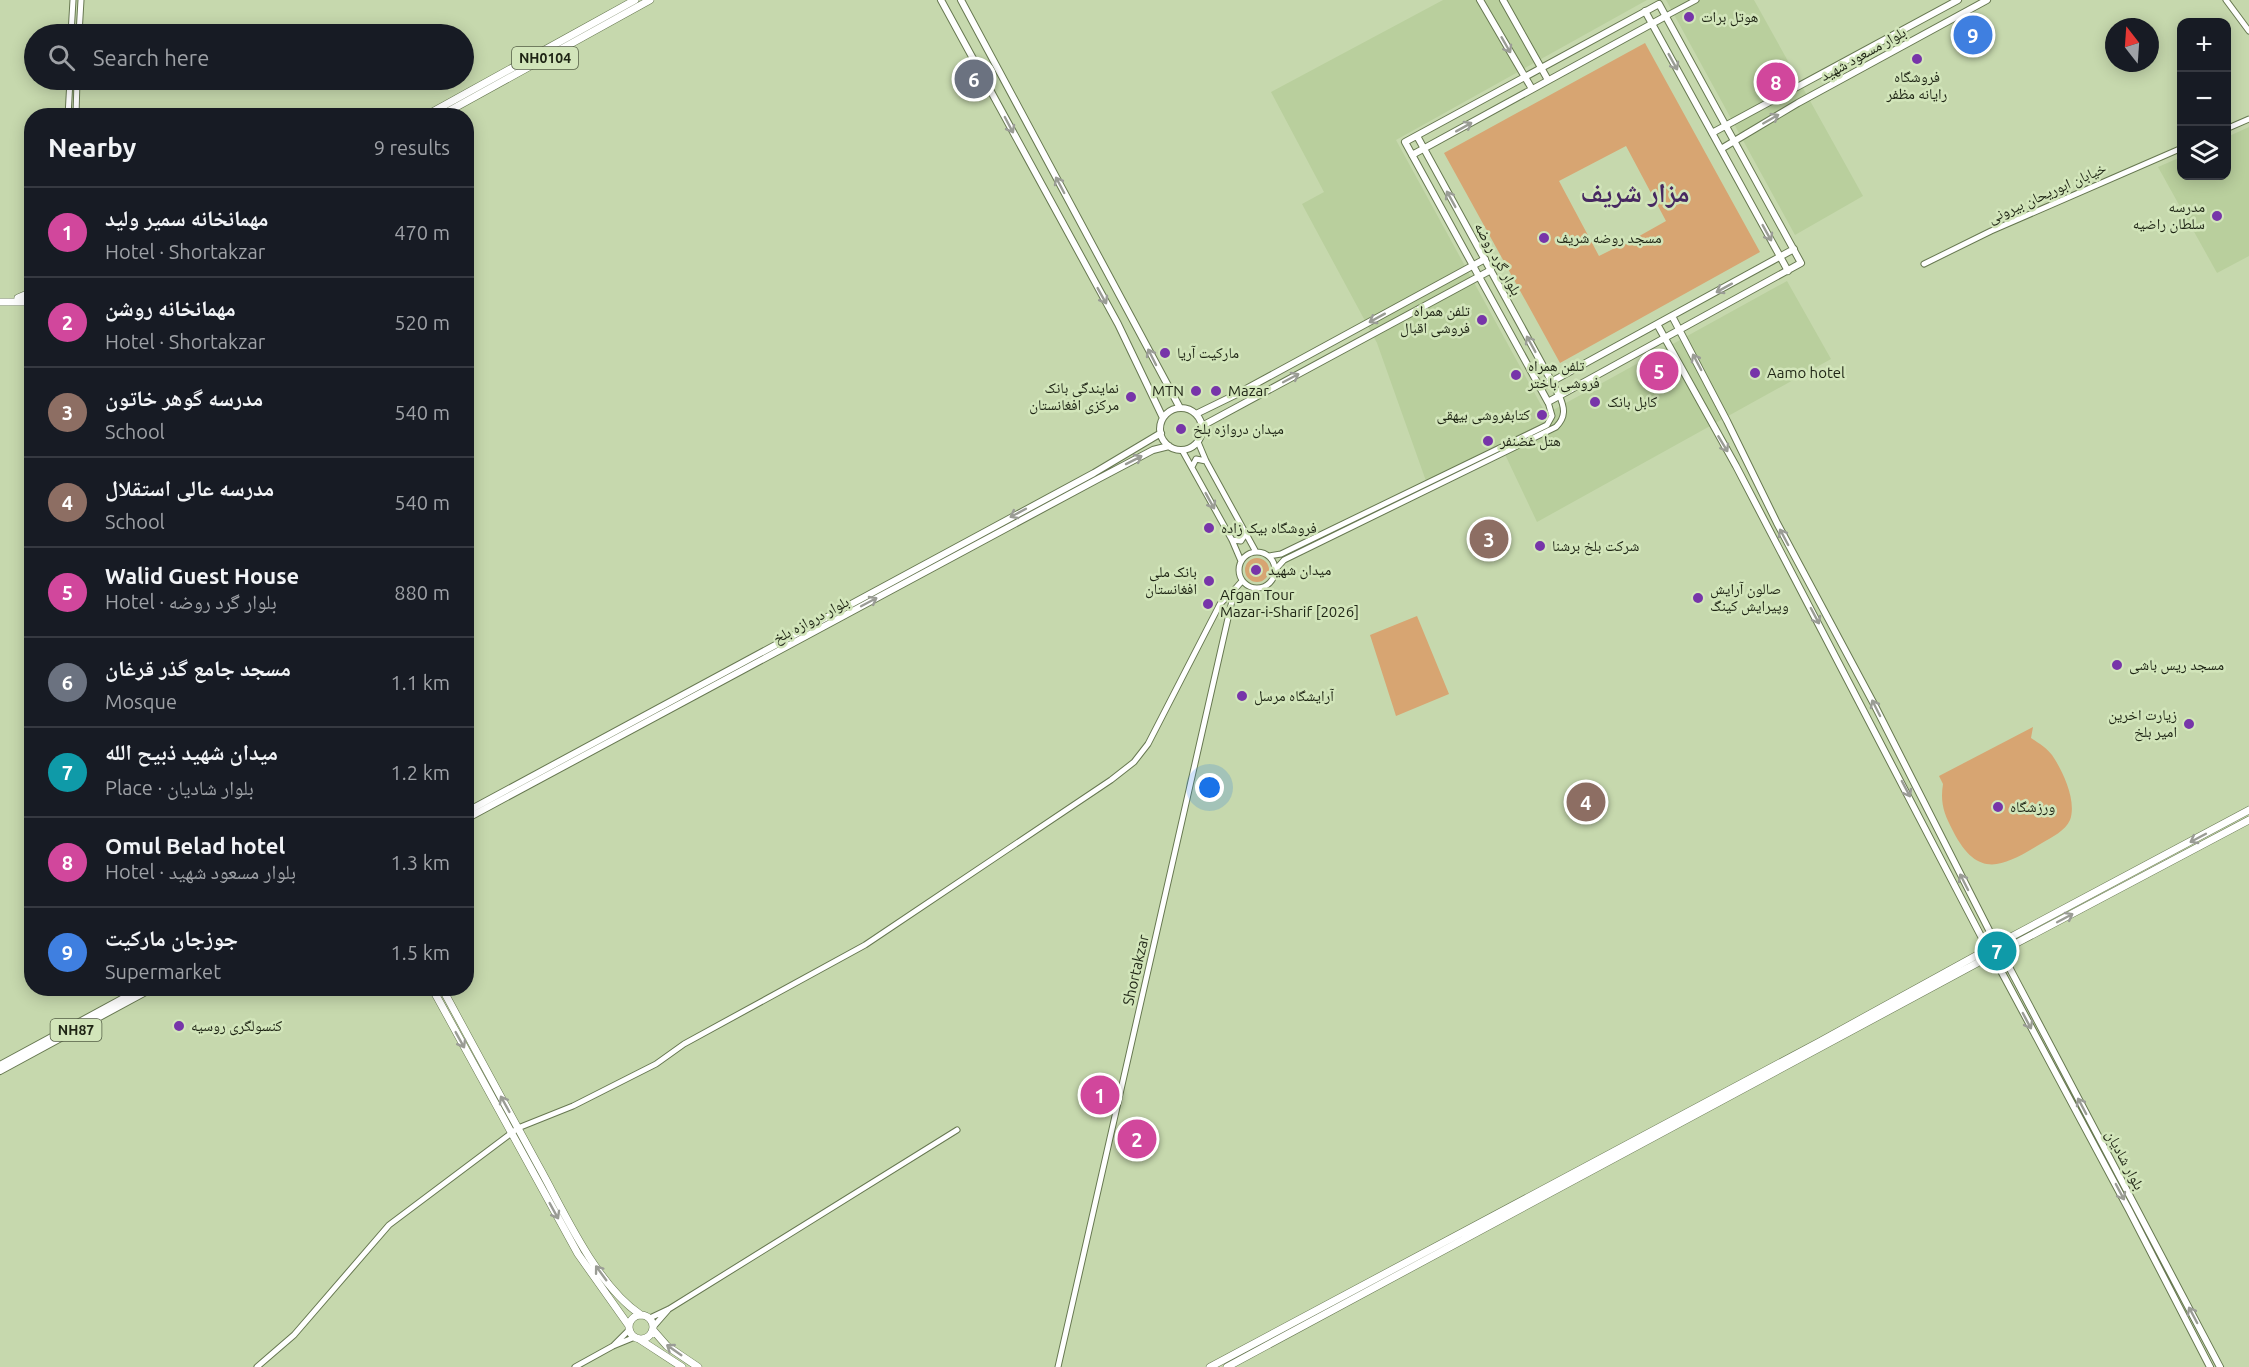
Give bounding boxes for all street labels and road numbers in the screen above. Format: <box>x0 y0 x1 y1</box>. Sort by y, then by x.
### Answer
street label: بلوار مسعود شهید <box>1817 23 1909 85</box>
road number: NH0104 <box>512 47 578 69</box>
street label: خیابان ابوریحان بیرونی <box>1985 159 2110 228</box>
street label: بلوار گرد روضه <box>1471 219 1525 299</box>
street label: بلوار دروازه بلخ <box>770 592 852 648</box>
street label: Shortakzar <box>1119 932 1152 1007</box>
road number: NH87 <box>50 1019 101 1041</box>
street label: بلوار شادیان <box>2101 1127 2148 1193</box>

